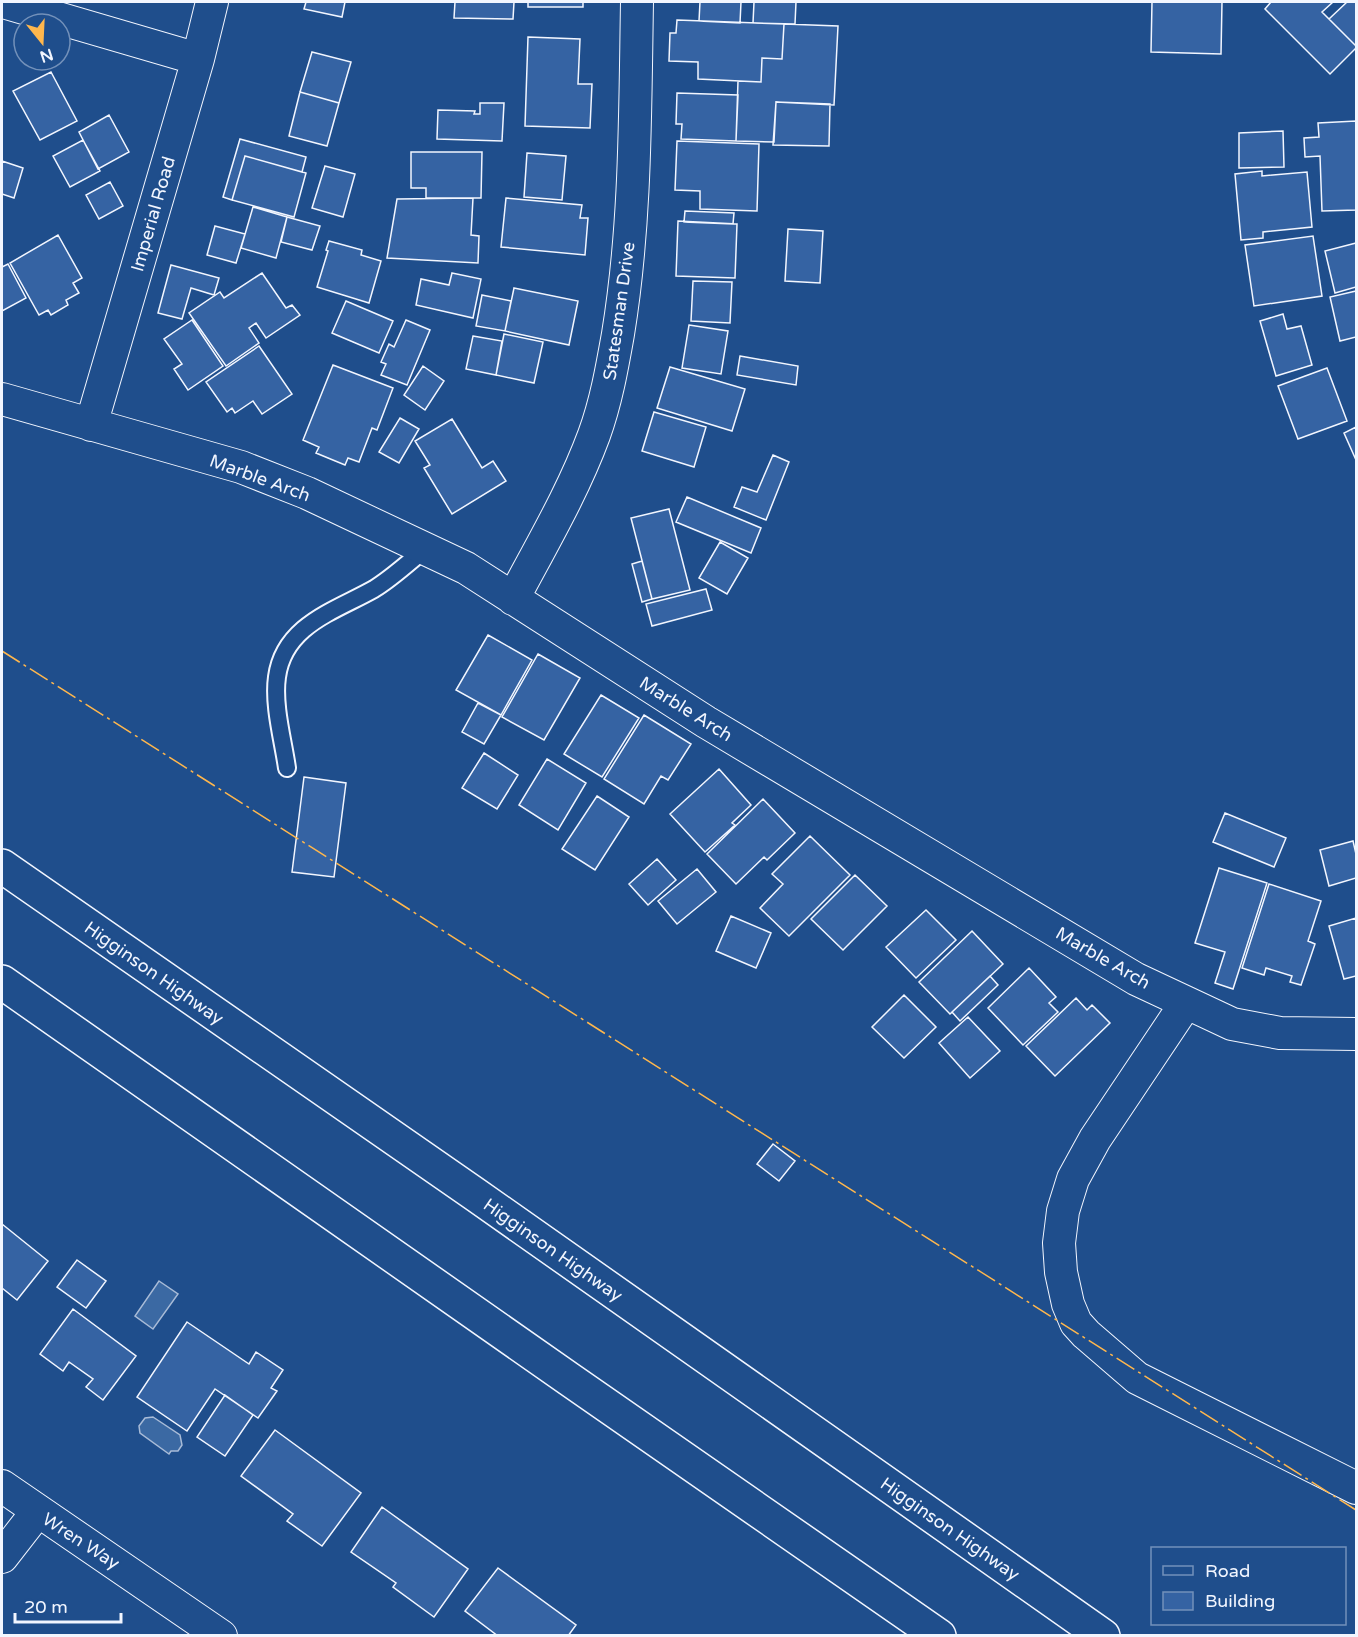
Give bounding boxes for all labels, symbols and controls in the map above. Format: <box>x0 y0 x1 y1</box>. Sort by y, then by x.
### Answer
north arrow <box>12 12 72 72</box>
text: N <box>37 44 56 67</box>
street label: Imperial Road <box>126 154 180 274</box>
street label: Statesman Drive <box>598 240 640 382</box>
street label: Marble Arch <box>207 450 313 506</box>
street label: Marble Arch <box>635 672 737 746</box>
street label: Higginson Highway <box>80 917 228 1030</box>
street label: Marble Arch <box>1052 922 1154 994</box>
street label: Higginson Highway <box>479 1194 627 1307</box>
street label: Higginson Highway <box>876 1473 1024 1586</box>
street label: Wren Way <box>38 1508 124 1574</box>
legend <box>1151 1547 1346 1625</box>
text: Road <box>1205 1560 1250 1582</box>
scale bar <box>15 1586 122 1624</box>
text: Building <box>1205 1590 1275 1612</box>
text: 20 m <box>24 1596 68 1618</box>

